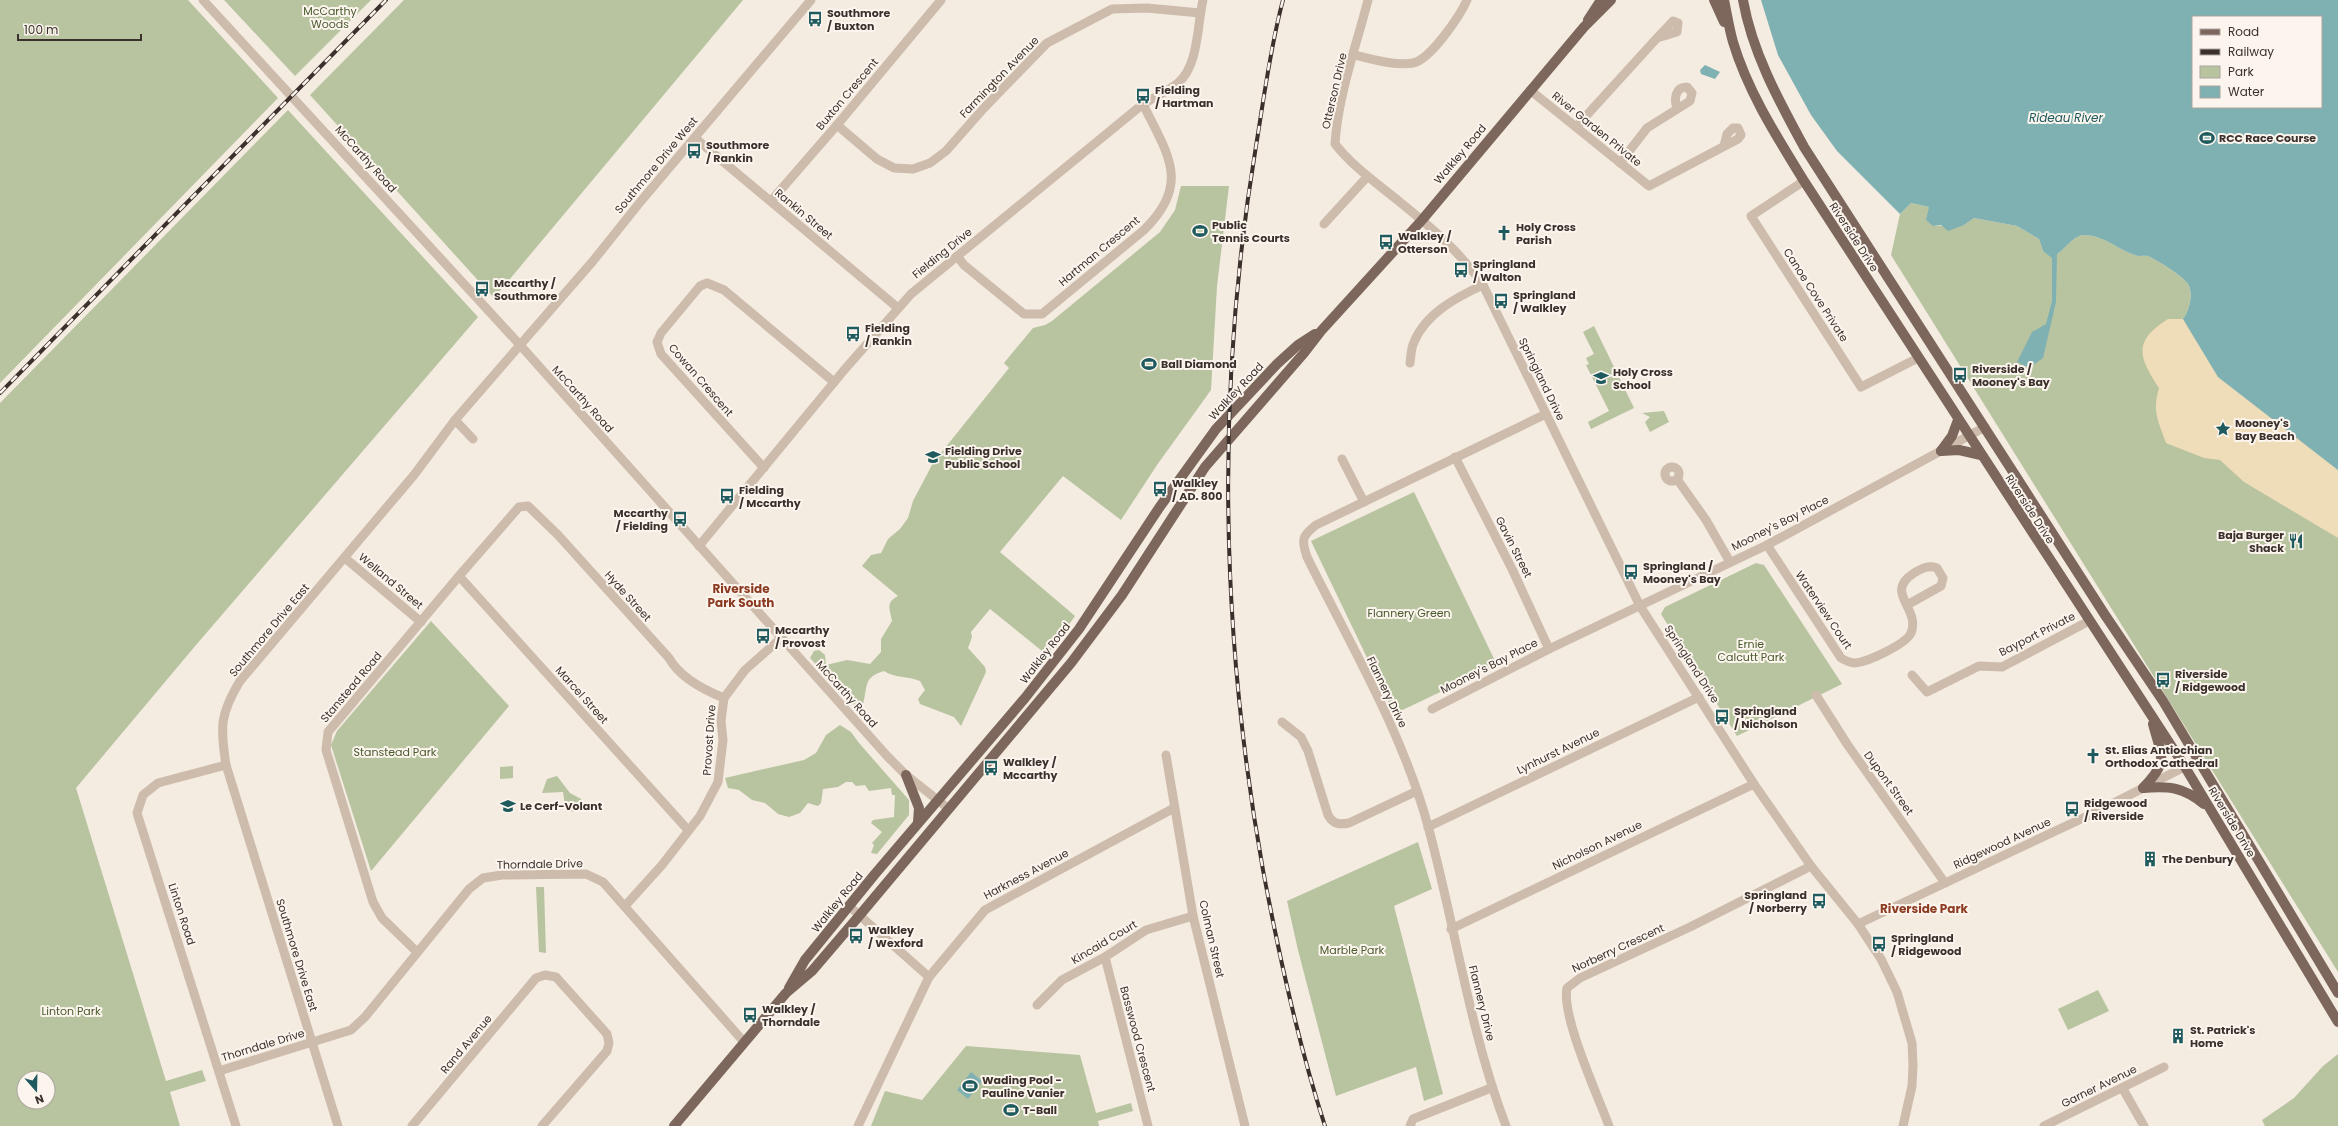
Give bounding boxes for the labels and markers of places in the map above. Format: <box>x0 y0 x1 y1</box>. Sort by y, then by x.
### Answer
place label: Southmore / Buxton <box>827 5 890 34</box>
bus stop icon: Southmore / Buxton <box>806 10 824 28</box>
place label: Fielding / Hartman <box>1155 82 1214 111</box>
bus stop icon: Fielding / Hartman <box>1134 87 1152 105</box>
sports icon: RCC Race Course <box>2198 129 2216 147</box>
place label: RCC Race Course <box>2219 130 2316 146</box>
place label: Southmore / Rankin <box>706 137 769 166</box>
bus stop icon: Southmore / Rankin <box>685 142 703 160</box>
place label: Public Tennis Courts <box>1212 217 1290 246</box>
place label: Holy Cross Parish <box>1516 219 1576 248</box>
sports icon: Public Tennis Courts <box>1191 222 1209 240</box>
church icon: Holy Cross Parish <box>1495 224 1513 242</box>
place label: Walkley / Otterson <box>1398 228 1451 257</box>
bus stop icon: Walkley / Otterson <box>1377 233 1395 251</box>
place label: Springland / Walton <box>1473 256 1536 285</box>
bus stop icon: Springland / Walton <box>1452 261 1470 279</box>
place label: Mccarthy / Southmore <box>494 275 557 304</box>
bus stop icon: Mccarthy / Southmore <box>473 280 491 298</box>
place label: Springland / Walkley <box>1513 287 1576 316</box>
bus stop icon: Springland / Walkley <box>1492 292 1510 310</box>
place label: Fielding / Rankin <box>865 320 912 349</box>
bus stop icon: Fielding / Rankin <box>844 325 862 343</box>
sports icon: Ball Diamond <box>1140 355 1158 373</box>
place label: Ball Diamond <box>1161 356 1237 372</box>
place label: Riverside / Mooney's Bay <box>1972 361 2050 390</box>
place label: Holy Cross School <box>1613 364 1673 393</box>
bus stop icon: Riverside / Mooney's Bay <box>1951 366 1969 384</box>
school or university icon: Holy Cross School <box>1592 369 1610 387</box>
place label: Mooney's Bay Beach <box>2235 415 2295 444</box>
place icon: Mooney's Bay Beach <box>2214 420 2232 438</box>
place label: Fielding Drive Public School <box>945 443 1022 472</box>
school or university icon: Fielding Drive Public School <box>924 448 942 466</box>
place label: Walkley / AD. 800 <box>1172 475 1222 504</box>
bus stop icon: Walkley / AD. 800 <box>1151 480 1169 498</box>
place label: Fielding / Mccarthy <box>739 482 801 511</box>
bus stop icon: Fielding / Mccarthy <box>718 487 736 505</box>
place label: Mccarthy / Fielding <box>614 505 668 534</box>
bus stop icon: Mccarthy / Fielding <box>671 510 689 528</box>
place label: Baja Burger Shack <box>2218 527 2284 556</box>
restaurant icon: Baja Burger Shack <box>2287 532 2305 550</box>
place label: Springland / Mooney's Bay <box>1643 558 1721 587</box>
bus stop icon: Springland / Mooney's Bay <box>1622 563 1640 581</box>
place label: Mccarthy / Provost <box>775 622 829 651</box>
bus stop icon: Mccarthy / Provost <box>754 627 772 645</box>
place label: Riverside / Ridgewood <box>2175 666 2245 695</box>
bus stop icon: Riverside / Ridgewood <box>2154 671 2172 689</box>
place label: Springland / Nicholson <box>1734 703 1798 732</box>
bus stop icon: Springland / Nicholson <box>1713 708 1731 726</box>
place label: St. Elias Antiochian Orthodox Cathedral <box>2105 742 2218 771</box>
church icon: St. Elias Antiochian Orthodox Cathedral <box>2084 747 2102 765</box>
place label: Walkley / Mccarthy <box>1003 754 1057 783</box>
bus stop icon: Walkley / Mccarthy <box>982 759 1000 777</box>
place label: Ridgewood / Riverside <box>2084 795 2147 824</box>
school or university icon: Le Cerf-Volant <box>499 797 517 815</box>
place label: Le Cerf-Volant <box>520 798 603 814</box>
bus stop icon: Ridgewood / Riverside <box>2063 800 2081 818</box>
building icon: The Denbury <box>2141 850 2159 868</box>
place label: The Denbury <box>2162 851 2234 867</box>
place label: Springland / Norberry <box>1744 887 1807 916</box>
bus stop icon: Springland / Norberry <box>1810 892 1828 910</box>
place label: Walkley / Wexford <box>868 922 923 951</box>
bus stop icon: Walkley / Wexford <box>847 927 865 945</box>
place label: Springland / Ridgewood <box>1891 930 1961 959</box>
bus stop icon: Springland / Ridgewood <box>1870 935 1888 953</box>
place label: Walkley / Thorndale <box>762 1001 820 1030</box>
bus stop icon: Walkley / Thorndale <box>741 1006 759 1024</box>
place label: St. Patrick's Home <box>2190 1022 2255 1051</box>
building icon: St. Patrick's Home <box>2169 1027 2187 1045</box>
place label: Wading Pool - Pauline Vanier <box>982 1072 1065 1101</box>
sports icon: Wading Pool - Pauline Vanier <box>961 1077 979 1095</box>
sports icon: T-Ball <box>1002 1101 1020 1119</box>
place label: T-Ball <box>1023 1102 1057 1118</box>

